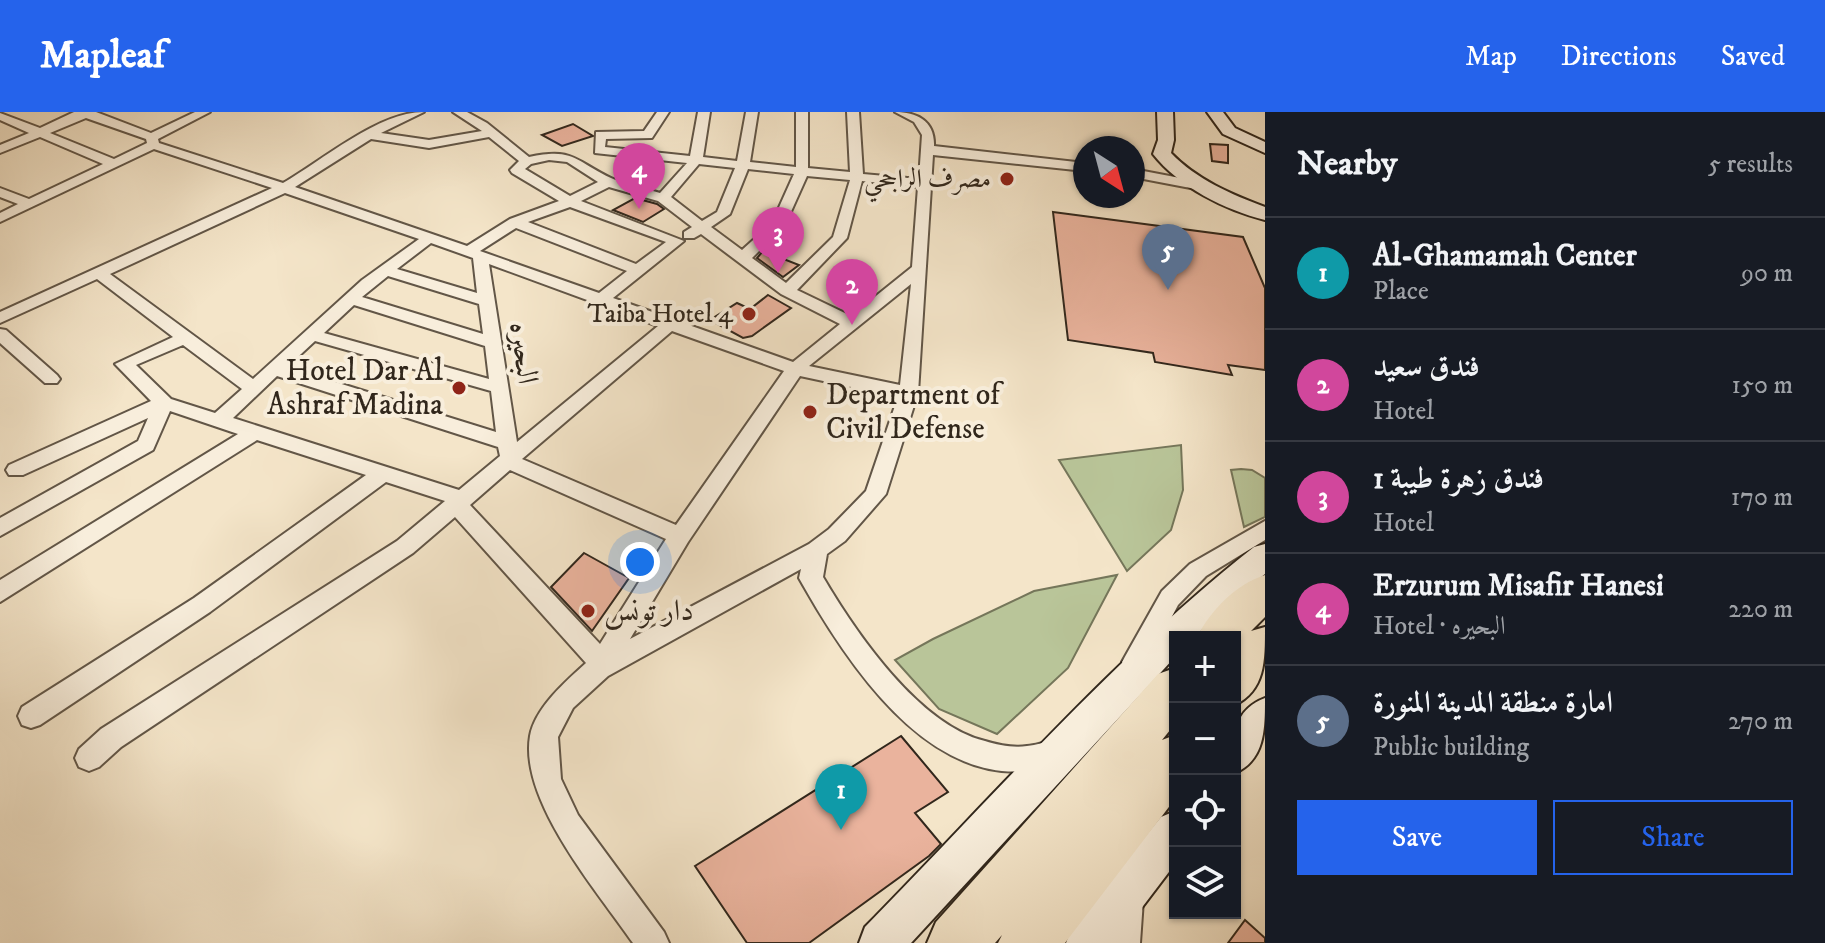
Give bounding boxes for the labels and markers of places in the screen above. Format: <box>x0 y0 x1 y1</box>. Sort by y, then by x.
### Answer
pin: 4 <box>613 143 665 209</box>
place label: مصرف الراجحي <box>864 163 991 203</box>
marker: مصرف الراجحي <box>998 170 1016 188</box>
pin: 3 <box>752 207 804 273</box>
pin: 5 <box>1142 224 1194 290</box>
pin: 2 <box>826 259 878 325</box>
place label: Taiba Hotel 4 <box>588 298 734 331</box>
marker: Taiba Hotel 4 <box>740 305 758 323</box>
place label: Hotel Dar Al Ashraf Madina <box>267 353 443 424</box>
place label: Department of Civil Defense <box>826 377 1004 448</box>
marker: Hotel Dar Al Ashraf Madina <box>450 379 468 397</box>
marker: Department of Civil Defense <box>801 403 819 421</box>
place label: دار تونس <box>604 593 694 630</box>
marker: دار تونس <box>579 602 597 620</box>
pin: 1 <box>815 764 867 830</box>

